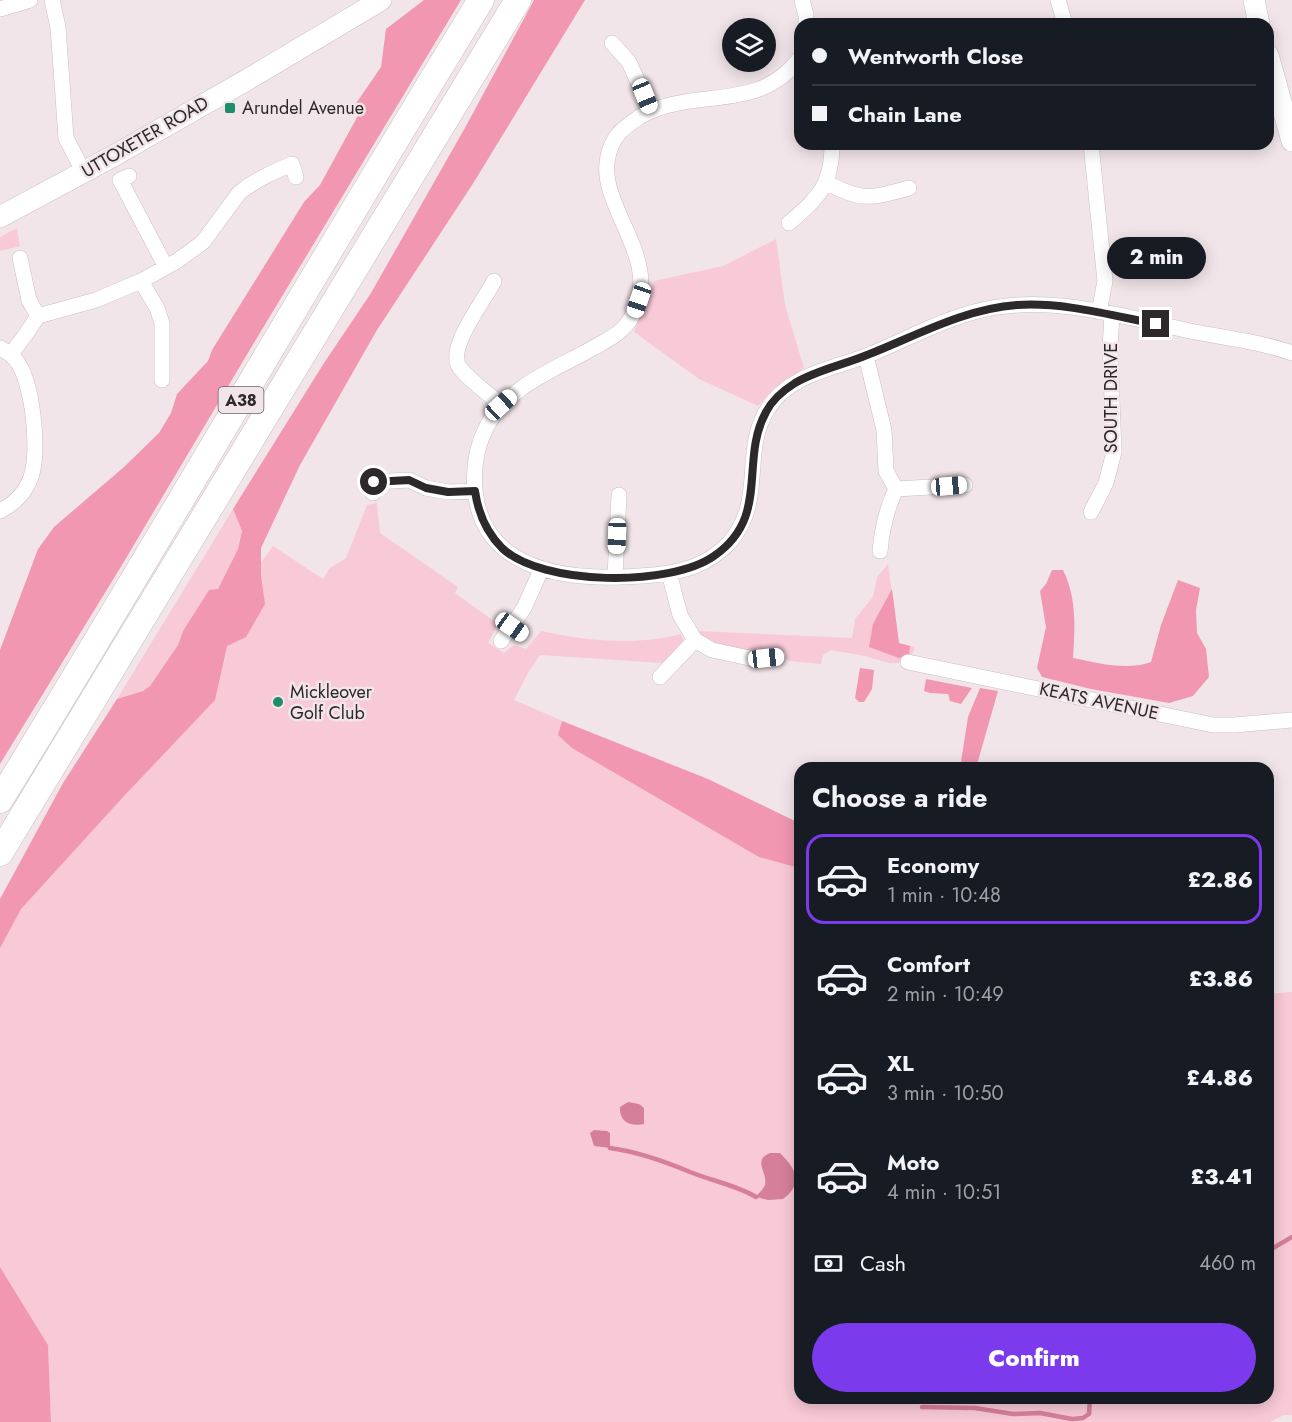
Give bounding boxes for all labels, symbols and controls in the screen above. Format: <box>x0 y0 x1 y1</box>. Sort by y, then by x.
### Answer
map controls <box>722 18 776 72</box>
button: layers <box>722 18 776 72</box>
text: Wentworth Close <box>848 40 1023 72</box>
car <box>630 76 660 116</box>
street label: UTTOXETER ROAD <box>77 90 213 184</box>
place label: Arundel Avenue <box>242 95 364 121</box>
text: Chain Lane <box>848 98 962 130</box>
marker: Arundel Avenue <box>223 101 237 115</box>
callout: 2 min <box>1106 237 1206 279</box>
text: 2 min <box>1130 243 1183 272</box>
car <box>625 280 653 320</box>
route end <box>1142 310 1169 337</box>
street label: SOUTH DRIVE <box>1098 343 1124 453</box>
car <box>482 386 520 424</box>
road number: A38 <box>218 387 264 413</box>
route start <box>360 468 387 495</box>
car <box>930 475 968 497</box>
car <box>607 518 627 554</box>
car <box>492 609 532 645</box>
car <box>747 647 785 669</box>
street label: KEATS AVENUE <box>1037 676 1161 726</box>
place label: Mickleover Golf Club <box>290 679 373 726</box>
marker: Mickleover Golf Club <box>271 695 285 709</box>
text: Choose a ride <box>812 778 987 817</box>
text: Economy <box>887 849 979 881</box>
icon: car <box>815 852 869 906</box>
text: £2.86 <box>1187 863 1253 895</box>
text: 1 min · 10:48 <box>887 881 1001 910</box>
text: Comfort <box>887 948 970 980</box>
icon: car <box>815 951 869 1005</box>
text: £3.86 <box>1189 962 1253 994</box>
text: 2 min · 10:49 <box>887 980 1004 1009</box>
text: XL <box>887 1047 914 1079</box>
icon: car <box>815 1050 869 1104</box>
text: £4.86 <box>1186 1061 1253 1093</box>
text: 3 min · 10:50 <box>887 1079 1004 1108</box>
text: Moto <box>887 1146 940 1178</box>
icon: car <box>815 1149 869 1203</box>
text: £3.41 <box>1191 1160 1253 1192</box>
text: 4 min · 10:51 <box>887 1178 1001 1207</box>
icon: cash <box>812 1247 845 1280</box>
text: Cash <box>860 1247 906 1279</box>
text: 460 m <box>1199 1249 1256 1278</box>
button: Confirm <box>812 1323 1256 1392</box>

